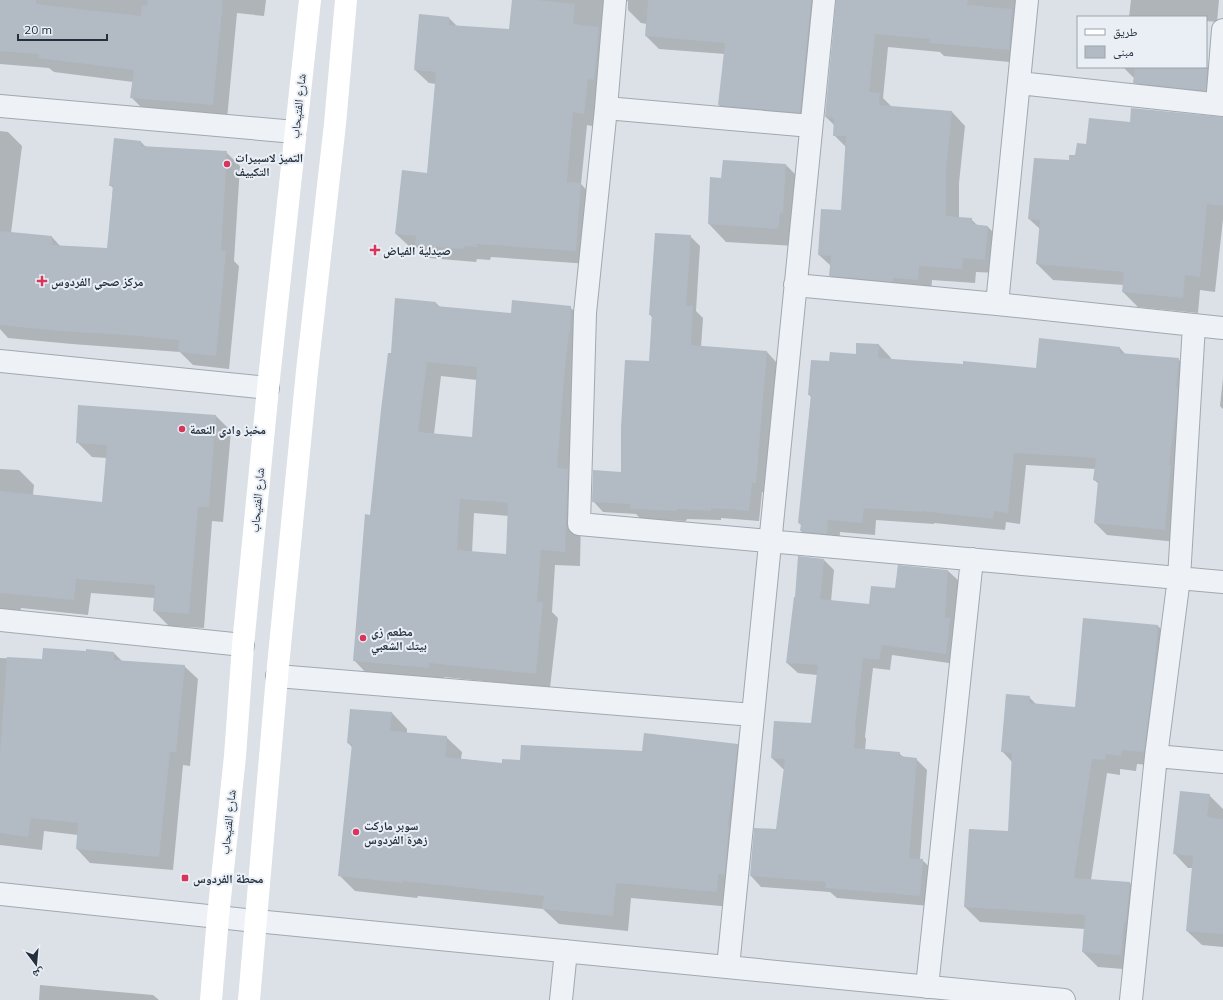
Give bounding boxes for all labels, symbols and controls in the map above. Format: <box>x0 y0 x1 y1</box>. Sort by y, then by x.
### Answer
scale bar <box>18 16 107 42</box>
legend <box>1077 16 1207 68</box>
text: 20 m <box>24 22 52 37</box>
text: طريق <box>1113 24 1138 39</box>
text: مبنى <box>1113 44 1134 59</box>
street label: شارع الفتيحاب <box>287 73 310 139</box>
place label: التميز لاسبيرات التكييف <box>235 150 303 179</box>
marker: التميز لاسبيرات التكييف <box>222 159 232 169</box>
place label: صيدلية الفياض <box>383 243 451 259</box>
marker: صيدلية الفياض <box>370 245 380 255</box>
place label: مركز صحي الفردوس <box>51 274 144 291</box>
marker: مركز صحي الفردوس <box>36 275 48 287</box>
place label: مخبز وادي النعمة <box>190 422 266 439</box>
marker: مخبز وادي النعمة <box>177 424 187 434</box>
street label: شارع الفتيحاب <box>247 467 268 533</box>
place label: مطعم زي بيتك الشعبي <box>371 624 427 655</box>
marker: مطعم زي بيتك الشعبي <box>358 633 368 643</box>
street label: شارع الفتيحاب <box>217 789 240 855</box>
place label: سوبر ماركت زهرة الفردوس <box>364 818 428 848</box>
marker: سوبر ماركت زهرة الفردوس <box>351 827 361 837</box>
place label: محطة الفردوس <box>193 871 264 887</box>
marker: محطة الفردوس <box>180 873 190 883</box>
north arrow <box>16 944 56 984</box>
text: ش <box>31 964 46 982</box>

